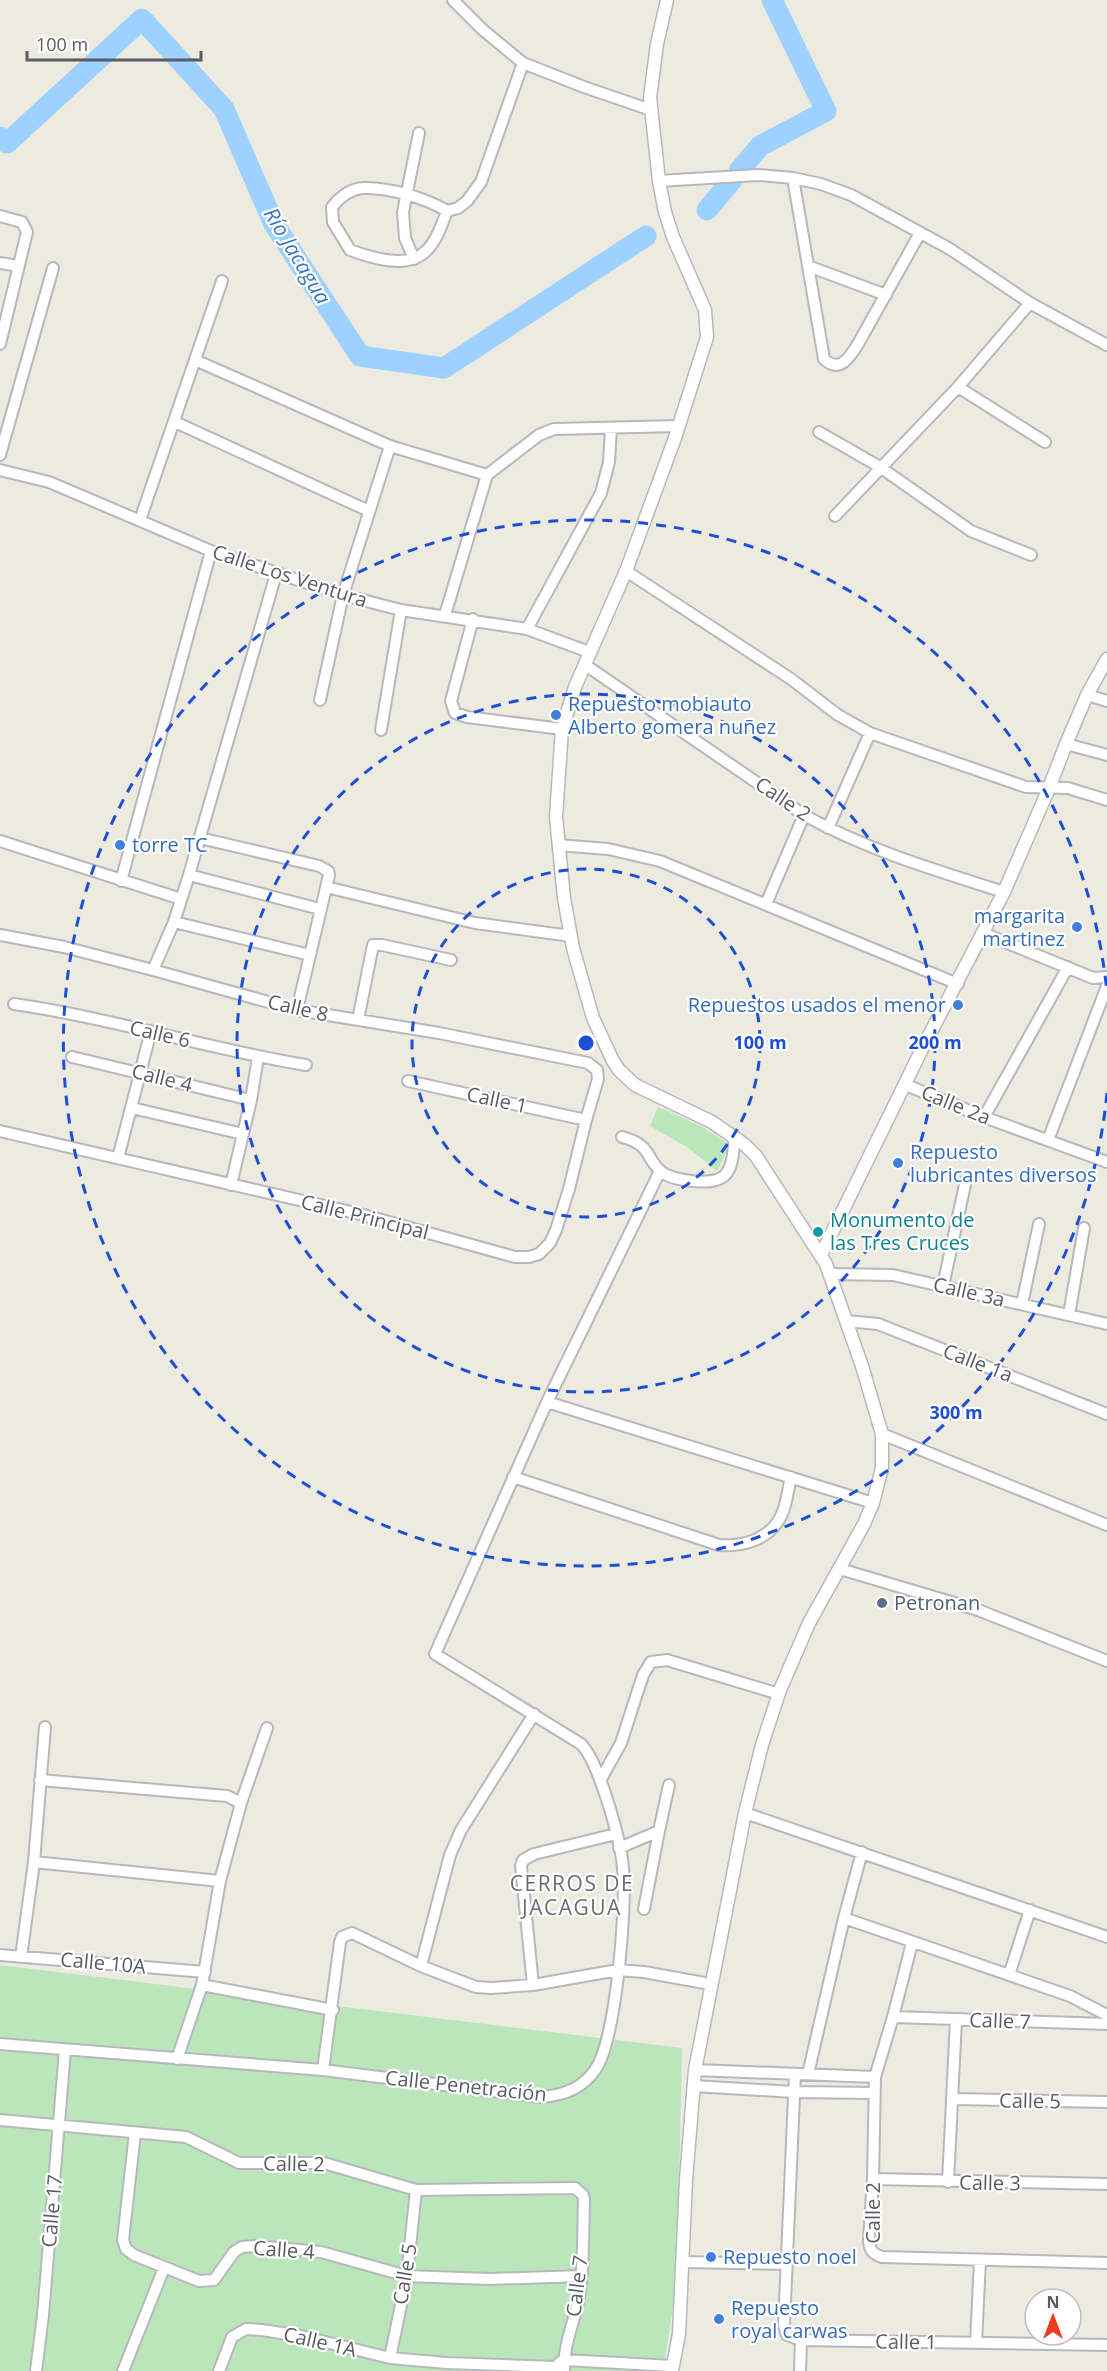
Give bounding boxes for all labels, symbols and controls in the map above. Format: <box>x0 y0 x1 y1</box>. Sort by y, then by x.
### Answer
scale bar <box>27 24 201 62</box>
text: 100 m <box>36 32 88 56</box>
water label: Río Jacagua <box>258 202 338 309</box>
street label: Calle Los Ventura <box>209 538 371 613</box>
place label: Repuesto mobiauto Alberto gomera nuñez <box>568 690 776 740</box>
marker: Repuesto mobiauto Alberto gomera nuñez <box>549 708 563 722</box>
street label: Calle 2 <box>750 770 816 827</box>
place label: torre TC <box>132 831 208 858</box>
marker: torre TC <box>113 838 127 852</box>
place label: margarita martinez <box>974 902 1065 952</box>
marker: margarita martinez <box>1070 920 1084 934</box>
street label: Calle 8 <box>265 987 331 1028</box>
place label: Repuestos usados el menor <box>688 991 946 1018</box>
marker: Repuestos usados el menor <box>951 998 965 1012</box>
street label: Calle 6 <box>127 1013 193 1054</box>
text: 100 m <box>733 1030 787 1054</box>
text: 200 m <box>908 1030 962 1054</box>
centre of rings <box>576 1033 596 1053</box>
street label: Calle 4 <box>129 1057 196 1098</box>
street label: Calle 2a <box>917 1078 995 1131</box>
street label: Calle 1 <box>464 1080 530 1119</box>
place label: Repuesto lubricantes diversos <box>910 1138 1097 1188</box>
marker: Repuesto lubricantes diversos <box>891 1156 905 1170</box>
street label: Calle Principal <box>298 1188 432 1245</box>
place label: Monumento de las Tres Cruces <box>830 1206 974 1256</box>
marker: Monumento de las Tres Cruces <box>811 1225 825 1239</box>
street label: Calle 3a <box>931 1270 1008 1313</box>
street label: Calle 1a <box>939 1337 1017 1388</box>
text: 300 m <box>929 1400 983 1424</box>
place label: Petronan <box>894 1589 980 1616</box>
marker: Petronan <box>875 1596 889 1610</box>
district label: CERROS DE JACAGUA <box>510 1869 634 1921</box>
street label: Calle 10A <box>59 1945 147 1980</box>
street label: Calle 7 <box>969 2006 1031 2035</box>
street label: Calle Penetración <box>384 2064 548 2107</box>
street label: Calle 5 <box>999 2086 1061 2115</box>
street label: Calle 2 <box>263 2149 325 2178</box>
street label: Calle 3 <box>959 2168 1021 2197</box>
street label: Calle 17 <box>35 2173 68 2249</box>
street label: Calle 2 <box>859 2182 886 2244</box>
street label: Calle 4 <box>252 2234 316 2265</box>
street label: Calle 5 <box>386 2241 423 2306</box>
place label: Repuesto noel <box>723 2243 857 2270</box>
marker: Repuesto noel <box>704 2250 718 2264</box>
street label: Calle 7 <box>559 2254 594 2318</box>
north arrow <box>1023 2287 1083 2347</box>
text: N <box>1046 2291 1060 2313</box>
place label: Repuesto royal carwas <box>731 2294 848 2344</box>
marker: Repuesto royal carwas <box>712 2312 726 2326</box>
street label: Calle 1A <box>281 2320 360 2363</box>
street label: Calle 1 <box>875 2327 937 2356</box>

